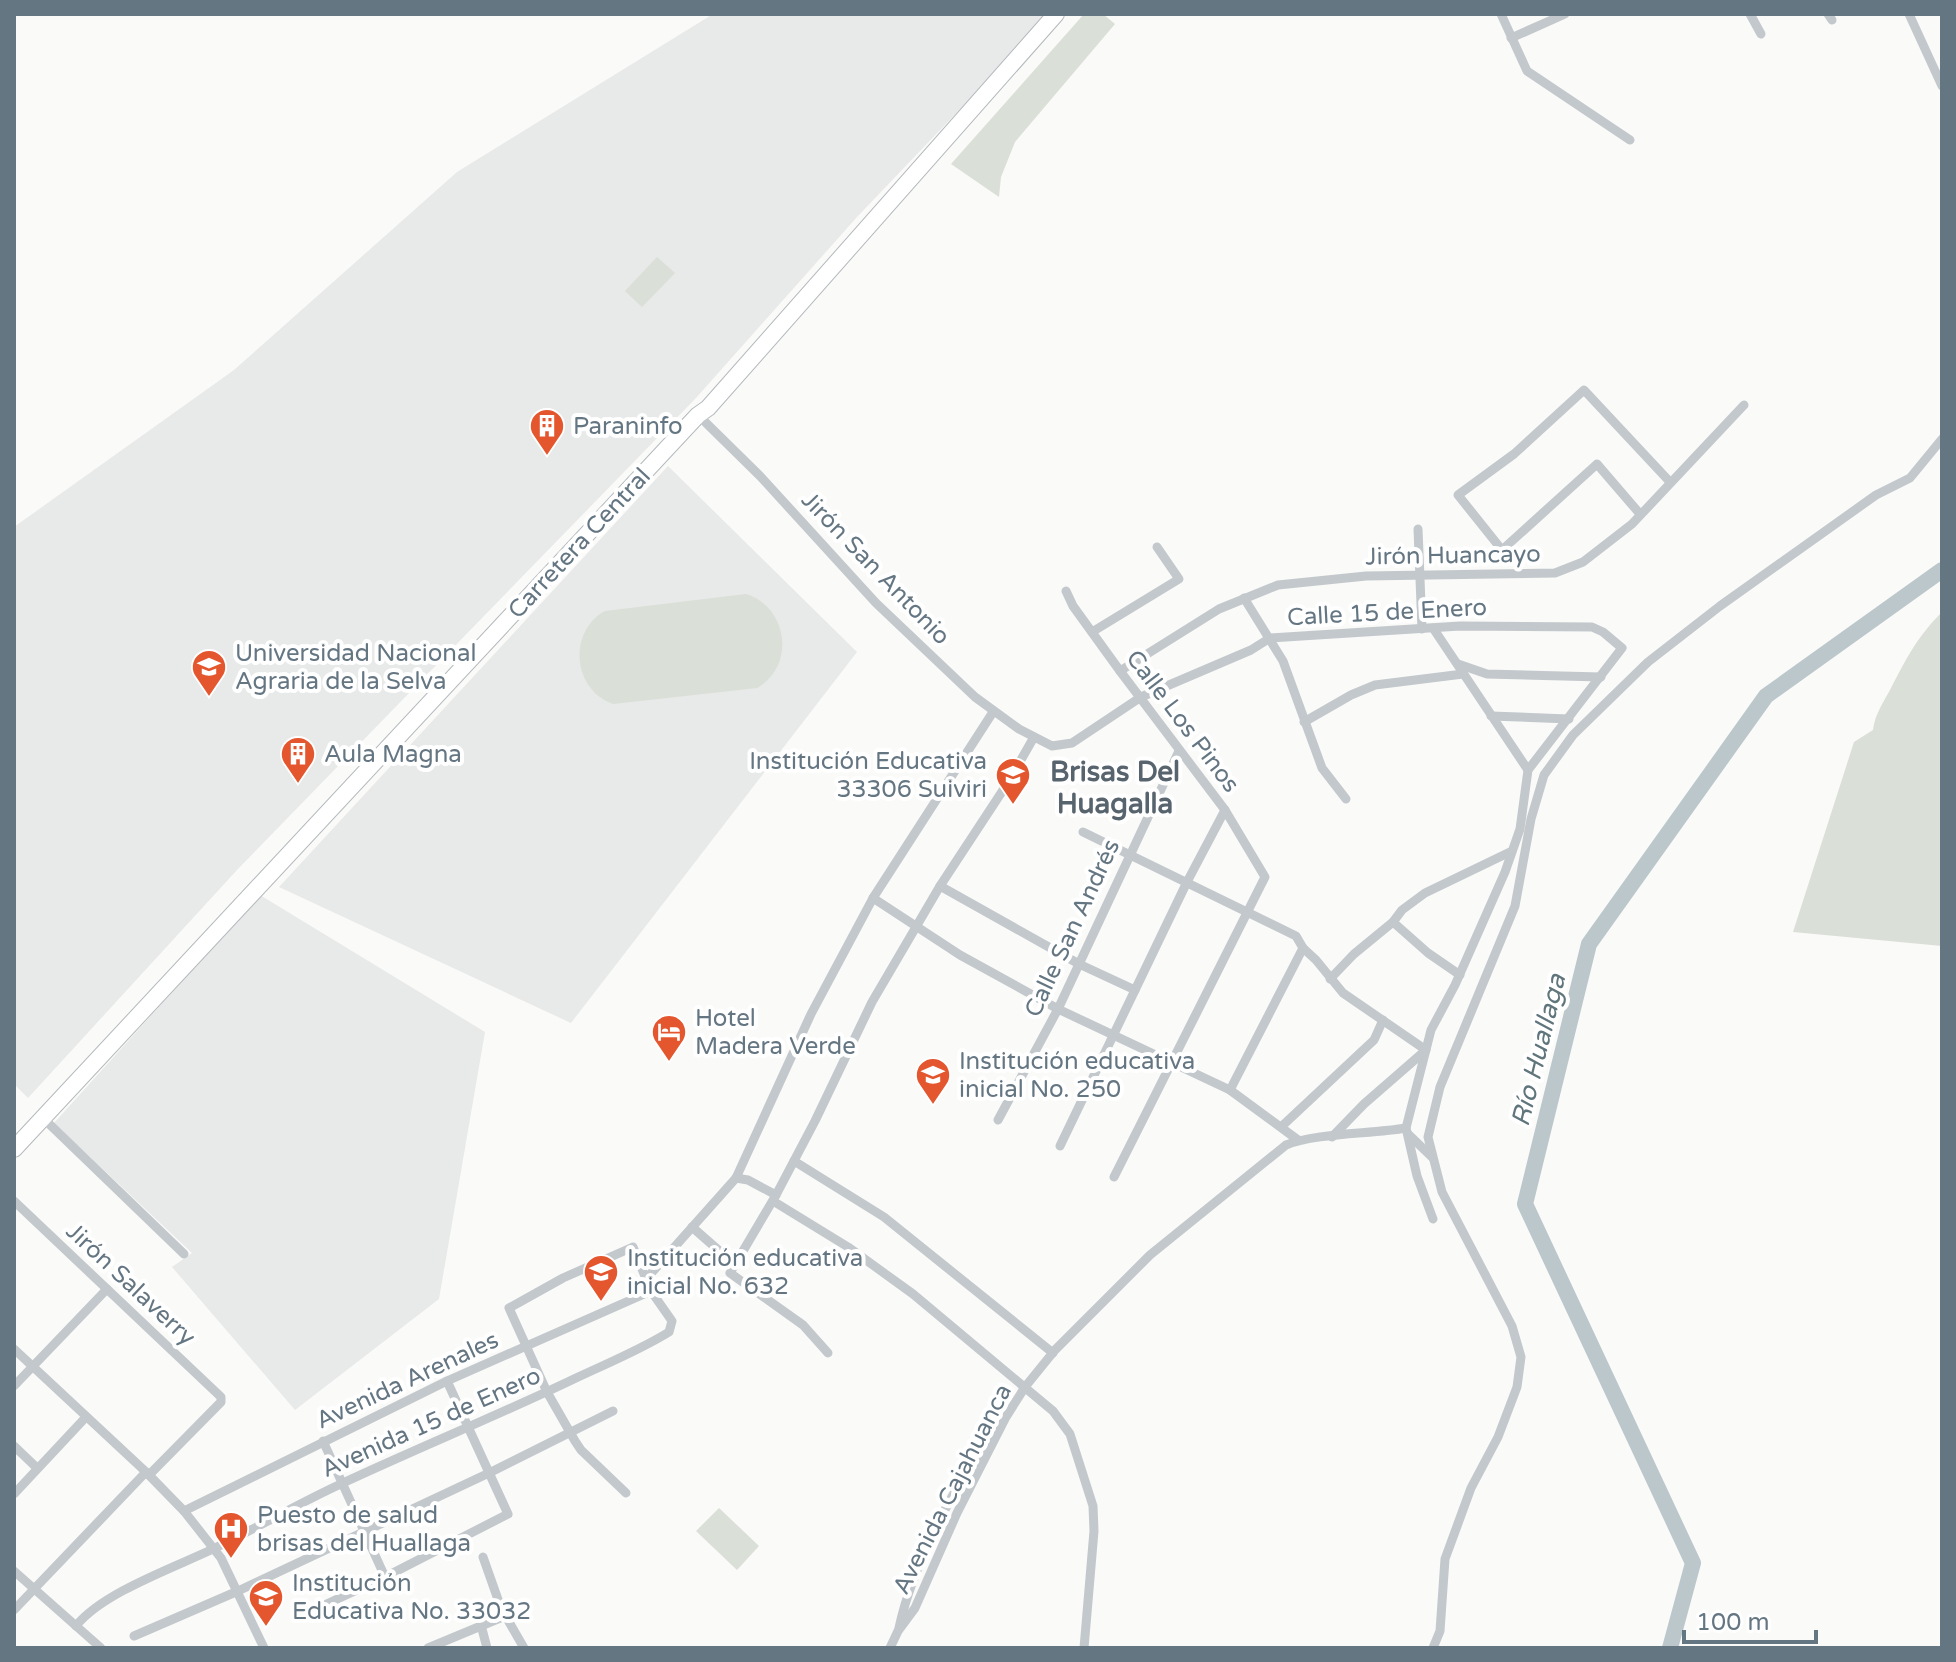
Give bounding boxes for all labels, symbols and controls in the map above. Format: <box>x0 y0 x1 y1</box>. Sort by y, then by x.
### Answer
building icon: Paraninfo <box>528 407 566 457</box>
place label: Paraninfo <box>573 412 683 441</box>
street label: Carretera Central <box>502 462 657 625</box>
street label: Jirón San Antonio <box>795 486 956 651</box>
street label: Jirón Huancayo <box>1365 539 1541 572</box>
street label: Calle 15 de Enero <box>1286 593 1488 632</box>
place label: Universidad Nacional Agraria de la Selva <box>235 639 476 696</box>
street label: Calle Los Pinos <box>1120 644 1246 798</box>
school or university icon: Universidad Nacional Agraria de la Selva <box>190 648 228 698</box>
building icon: Aula Magna <box>279 735 317 785</box>
place label: Aula Magna <box>324 740 462 769</box>
place label: Institución Educativa 33306 Suiviri <box>749 747 987 804</box>
district label: Brisas Del Huagalla <box>1050 755 1180 821</box>
school or university icon: Institución Educativa 33306 Suiviri <box>994 756 1032 806</box>
street label: Calle San Andrés <box>1019 835 1126 1022</box>
water label: Río Huallaga <box>1505 969 1573 1129</box>
place label: Hotel Madera Verde <box>695 1004 856 1061</box>
hotel icon: Hotel Madera Verde <box>650 1013 688 1063</box>
place label: Institución educativa inicial No. 250 <box>959 1047 1195 1104</box>
school or university icon: Institución educativa inicial No. 250 <box>914 1056 952 1106</box>
street label: Jirón Salaverry <box>60 1217 201 1352</box>
place label: Institución educativa inicial No. 632 <box>627 1244 863 1301</box>
school or university icon: Institución educativa inicial No. 632 <box>582 1253 620 1303</box>
street label: Avenida Arenales <box>311 1325 503 1435</box>
street label: Avenida 15 de Enero <box>317 1361 545 1484</box>
street label: Avenida Cajahuanca <box>887 1379 1018 1599</box>
place label: Puesto de salud brisas del Huallaga <box>257 1501 471 1558</box>
hospital icon: Puesto de salud brisas del Huallaga <box>212 1510 250 1560</box>
place label: Institución Educativa No. 33032 <box>292 1569 531 1626</box>
school or university icon: Institución Educativa No. 33032 <box>247 1578 285 1628</box>
scale bar <box>1684 1594 1816 1644</box>
text: 100 m <box>1696 1608 1770 1637</box>

